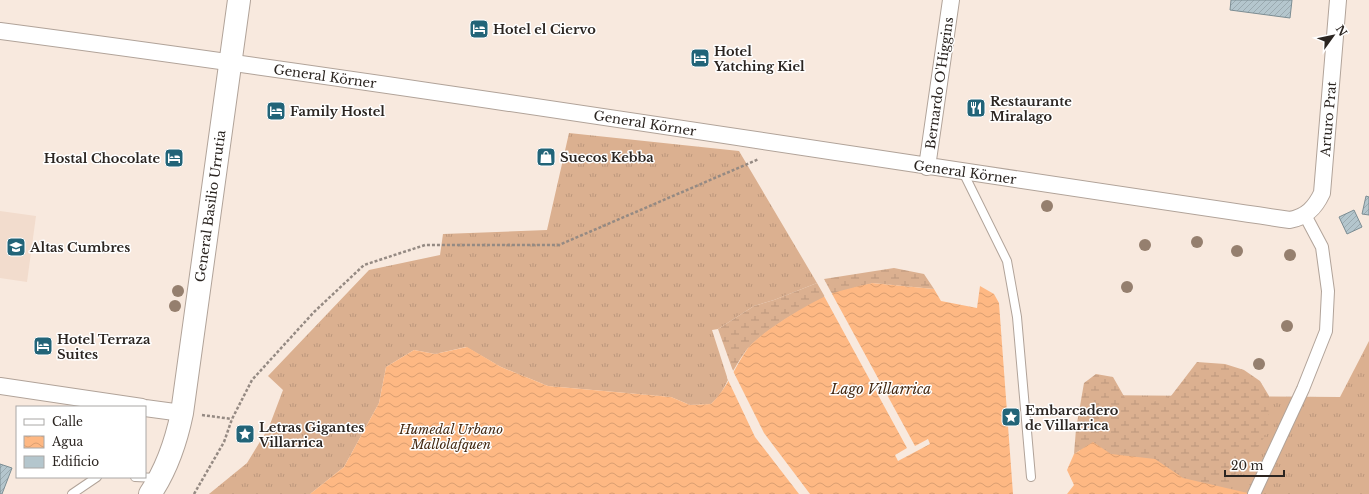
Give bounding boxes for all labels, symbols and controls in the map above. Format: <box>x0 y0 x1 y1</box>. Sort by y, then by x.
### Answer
street label: Bernardo O'Higgins <box>922 16 957 150</box>
north arrow <box>1313 16 1353 56</box>
hotel icon: Hotel el Ciervo <box>468 18 490 40</box>
place label: Hotel el Ciervo <box>493 21 596 38</box>
text: N <box>1333 22 1350 39</box>
place label: Hotel Yatching Kiel <box>713 43 805 75</box>
hotel icon: Hotel Yatching Kiel <box>689 47 711 69</box>
street label: General Körner <box>272 61 378 92</box>
street label: Arturo Prat <box>1317 81 1340 158</box>
place label: Restaurante Miralago <box>990 93 1072 125</box>
restaurant icon: Restaurante Miralago <box>965 97 987 119</box>
hotel icon: Family Hostel <box>265 100 287 122</box>
place label: Family Hostel <box>290 103 385 120</box>
street label: General Körner <box>592 107 698 140</box>
street label: General Basilio Urrutia <box>191 128 230 283</box>
shop icon: Suecos Kebba <box>535 146 557 168</box>
hotel icon: Hostal Chocolate <box>163 147 185 169</box>
place label: Suecos Kebba <box>560 149 654 166</box>
place label: Hostal Chocolate <box>44 150 160 167</box>
street label: General Körner <box>912 157 1018 188</box>
school or university icon: Altas Cumbres <box>5 236 27 258</box>
place label: Altas Cumbres <box>29 239 130 256</box>
place label: Hotel Terraza Suites <box>57 331 151 363</box>
hotel icon: Hotel Terraza Suites <box>32 335 54 357</box>
water label: Lago Villarrica <box>830 380 931 398</box>
place label: Embarcadero de Villarrica <box>1025 402 1119 434</box>
legend <box>16 406 146 478</box>
place icon: Embarcadero de Villarrica <box>1000 406 1022 428</box>
text: Calle <box>52 414 83 429</box>
place label: Letras Gigantes Villarrica <box>258 419 364 451</box>
park label: Humedal Urbano Mallolafquen <box>398 421 503 453</box>
place icon: Letras Gigantes Villarrica <box>234 423 256 445</box>
text: Agua <box>51 434 83 449</box>
scale bar <box>1225 452 1284 478</box>
text: Edificio <box>52 454 99 469</box>
text: 20 m <box>1231 458 1263 473</box>

